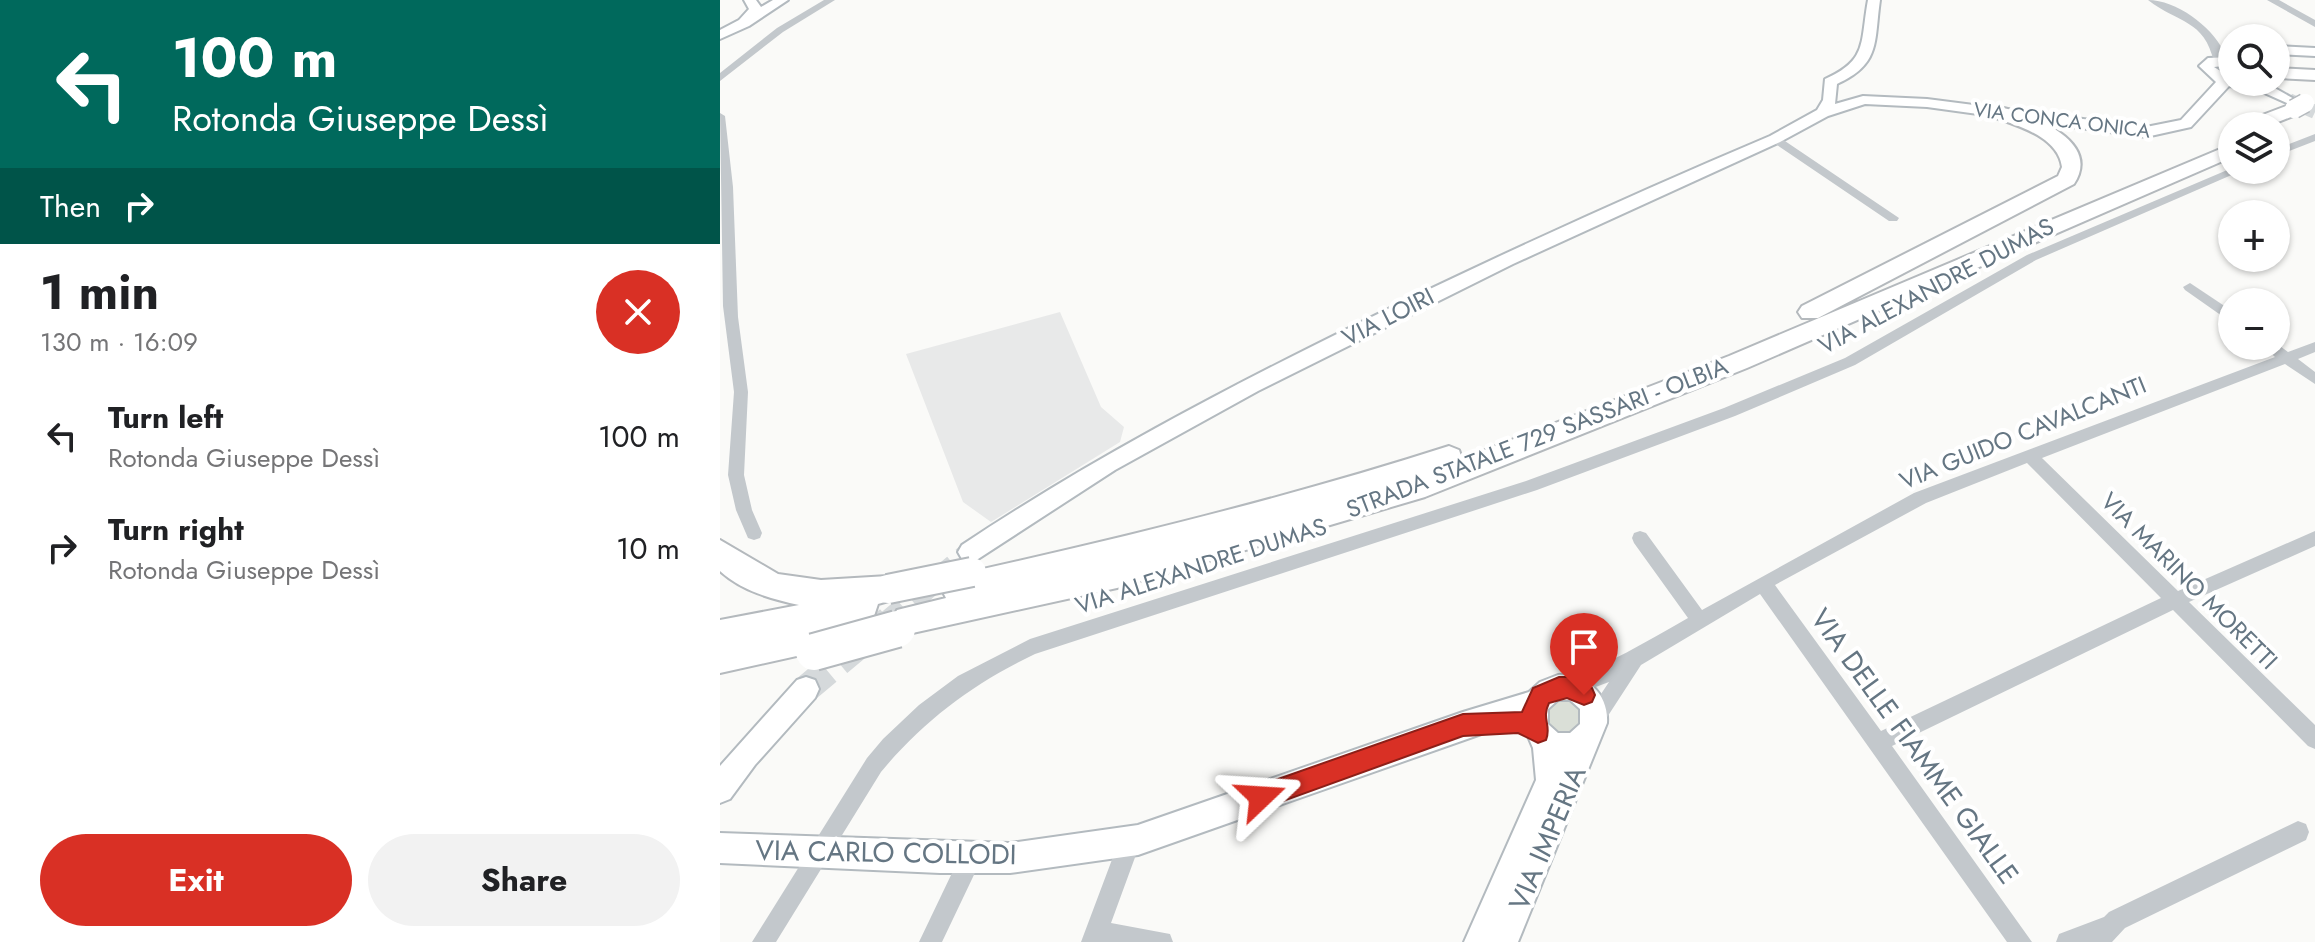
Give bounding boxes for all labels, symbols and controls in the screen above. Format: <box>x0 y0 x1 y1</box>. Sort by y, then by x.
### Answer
text: 100 m <box>172 17 337 98</box>
map controls <box>2218 24 2290 360</box>
button: search <box>2218 24 2290 96</box>
icon: left <box>40 32 144 136</box>
text: Rotonda Giuseppe Dessì <box>172 92 549 144</box>
street label: VIA CONCA ONICA <box>1972 95 2153 146</box>
button: layers <box>2218 112 2290 184</box>
icon: right <box>117 184 161 228</box>
text: Then <box>40 185 101 228</box>
button: + <box>2218 200 2290 272</box>
street label: VIA ALEXANDRE DUMAS <box>1812 209 2060 363</box>
text: 1 min <box>40 258 159 327</box>
button: close <box>596 270 680 354</box>
street label: VIA LOIRI <box>1336 278 1440 355</box>
button: − <box>2218 288 2290 360</box>
text: 130 m · 16:09 <box>40 323 198 361</box>
street label: STRADA STATALE 729 SASSARI - OLBIA <box>1341 348 1733 527</box>
street label: VIA GUIDO CAVALCANTI <box>1894 367 2151 498</box>
text: Turn left <box>108 396 223 439</box>
icon: left <box>40 414 84 458</box>
text: 100 m <box>598 415 680 458</box>
text: Rotonda Giuseppe Dessì <box>108 439 380 477</box>
street label: VIA MARINO MORETTI <box>2093 484 2286 677</box>
text: Turn right <box>108 508 244 551</box>
street label: VIA ALEXANDRE DUMAS <box>1071 508 1331 623</box>
icon: right <box>40 526 84 570</box>
text: 10 m <box>616 527 680 570</box>
text: Rotonda Giuseppe Dessì <box>108 551 380 589</box>
street label: VIA DELLE FIAMME GIALLE <box>1800 600 2029 893</box>
pin <box>1550 613 1618 695</box>
icon: arrive <box>1562 625 1606 669</box>
position arrow <box>1219 755 1303 839</box>
street label: VIA IMPERIA <box>1499 759 1597 917</box>
street label: VIA CARLO COLLODI <box>755 830 1017 875</box>
button: Exit <box>40 834 352 926</box>
button: Share <box>368 834 680 926</box>

